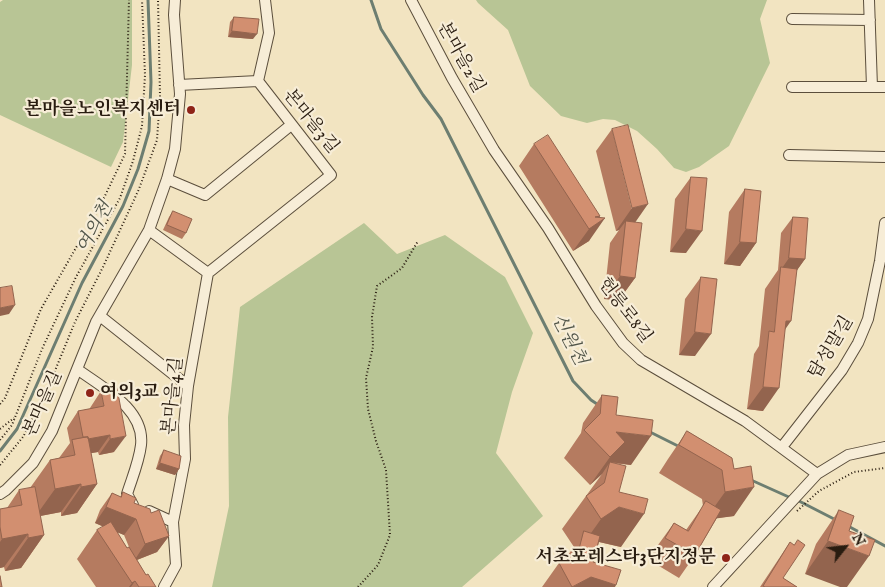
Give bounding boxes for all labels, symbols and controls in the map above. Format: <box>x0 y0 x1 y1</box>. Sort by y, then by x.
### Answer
street label: 본마을2길 <box>432 19 488 97</box>
street label: 본마을3길 <box>278 86 342 158</box>
place label: 본마을노인복지센터 <box>25 99 181 121</box>
marker: 본마을노인복지센터 <box>185 104 197 116</box>
water label: 여의천 <box>73 198 119 258</box>
street label: 헌릉로8길 <box>592 274 656 348</box>
water label: 신원천 <box>545 310 591 370</box>
street label: 탑성말길 <box>805 313 859 383</box>
street label: 본마을4길 <box>159 356 189 436</box>
street label: 본마을길 <box>20 368 68 440</box>
place label: 여의3교 <box>100 382 159 404</box>
marker: 여의3교 <box>84 387 96 399</box>
north arrow <box>820 522 870 572</box>
text: N <box>847 530 869 549</box>
place label: 서초포레스타3단지정문 <box>535 547 716 569</box>
marker: 서초포레스타3단지정문 <box>720 552 732 564</box>

